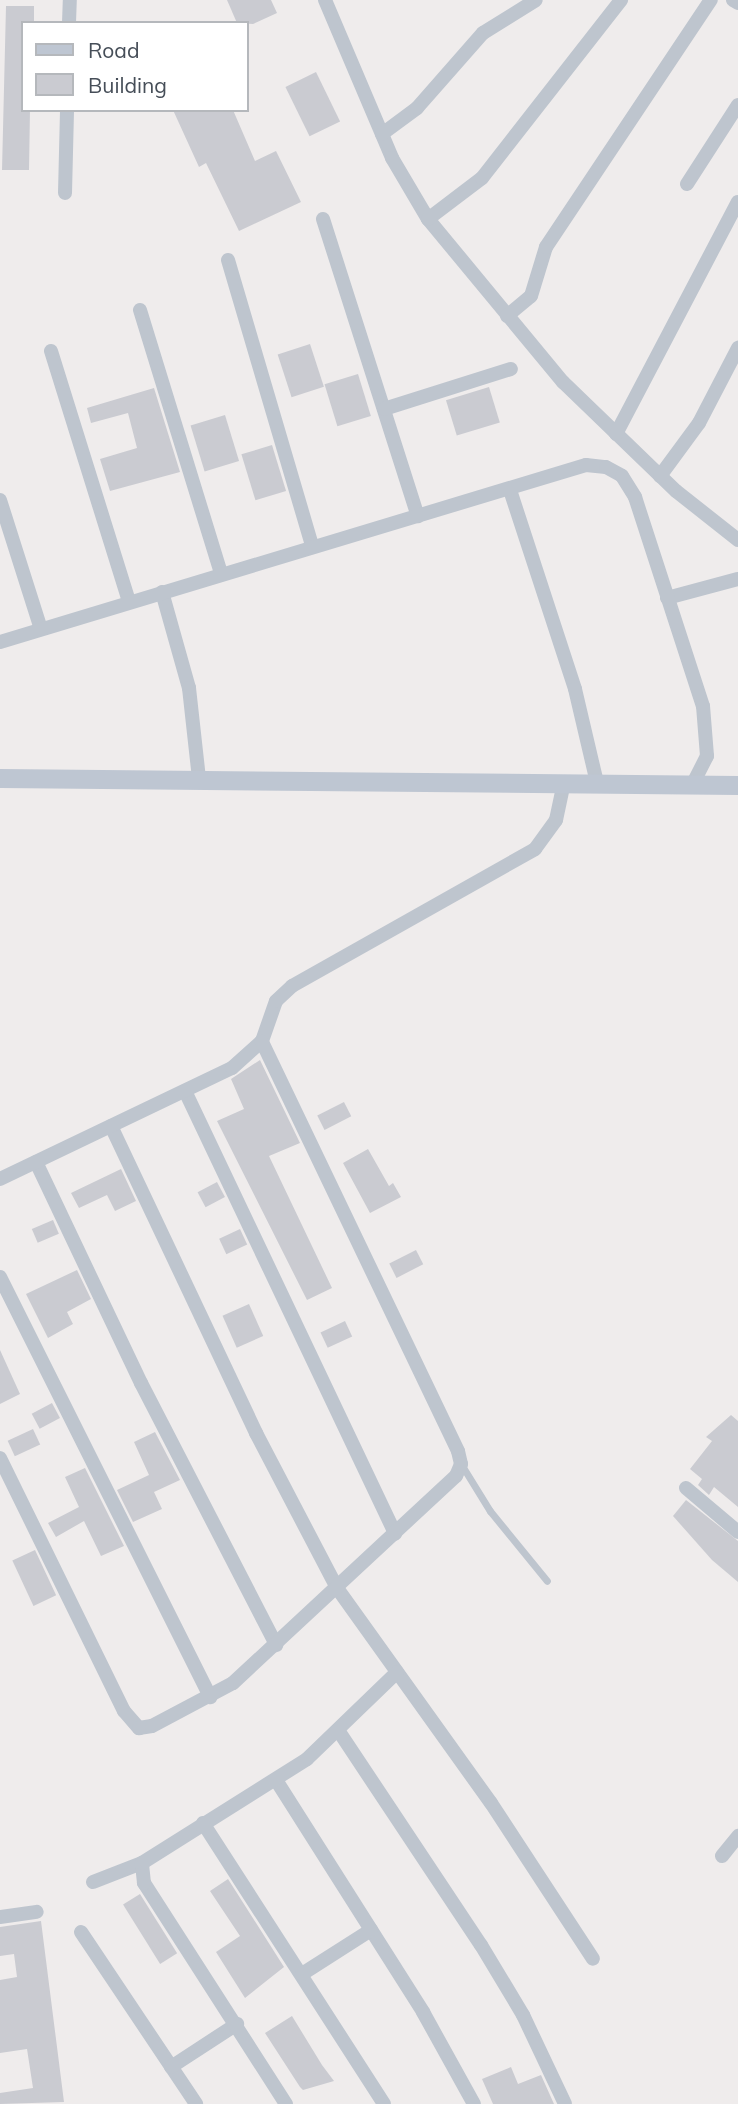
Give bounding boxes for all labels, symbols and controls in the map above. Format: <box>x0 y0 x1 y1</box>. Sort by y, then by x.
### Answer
legend <box>21 21 248 112</box>
text: Road <box>88 37 139 63</box>
text: Building <box>88 72 167 98</box>

